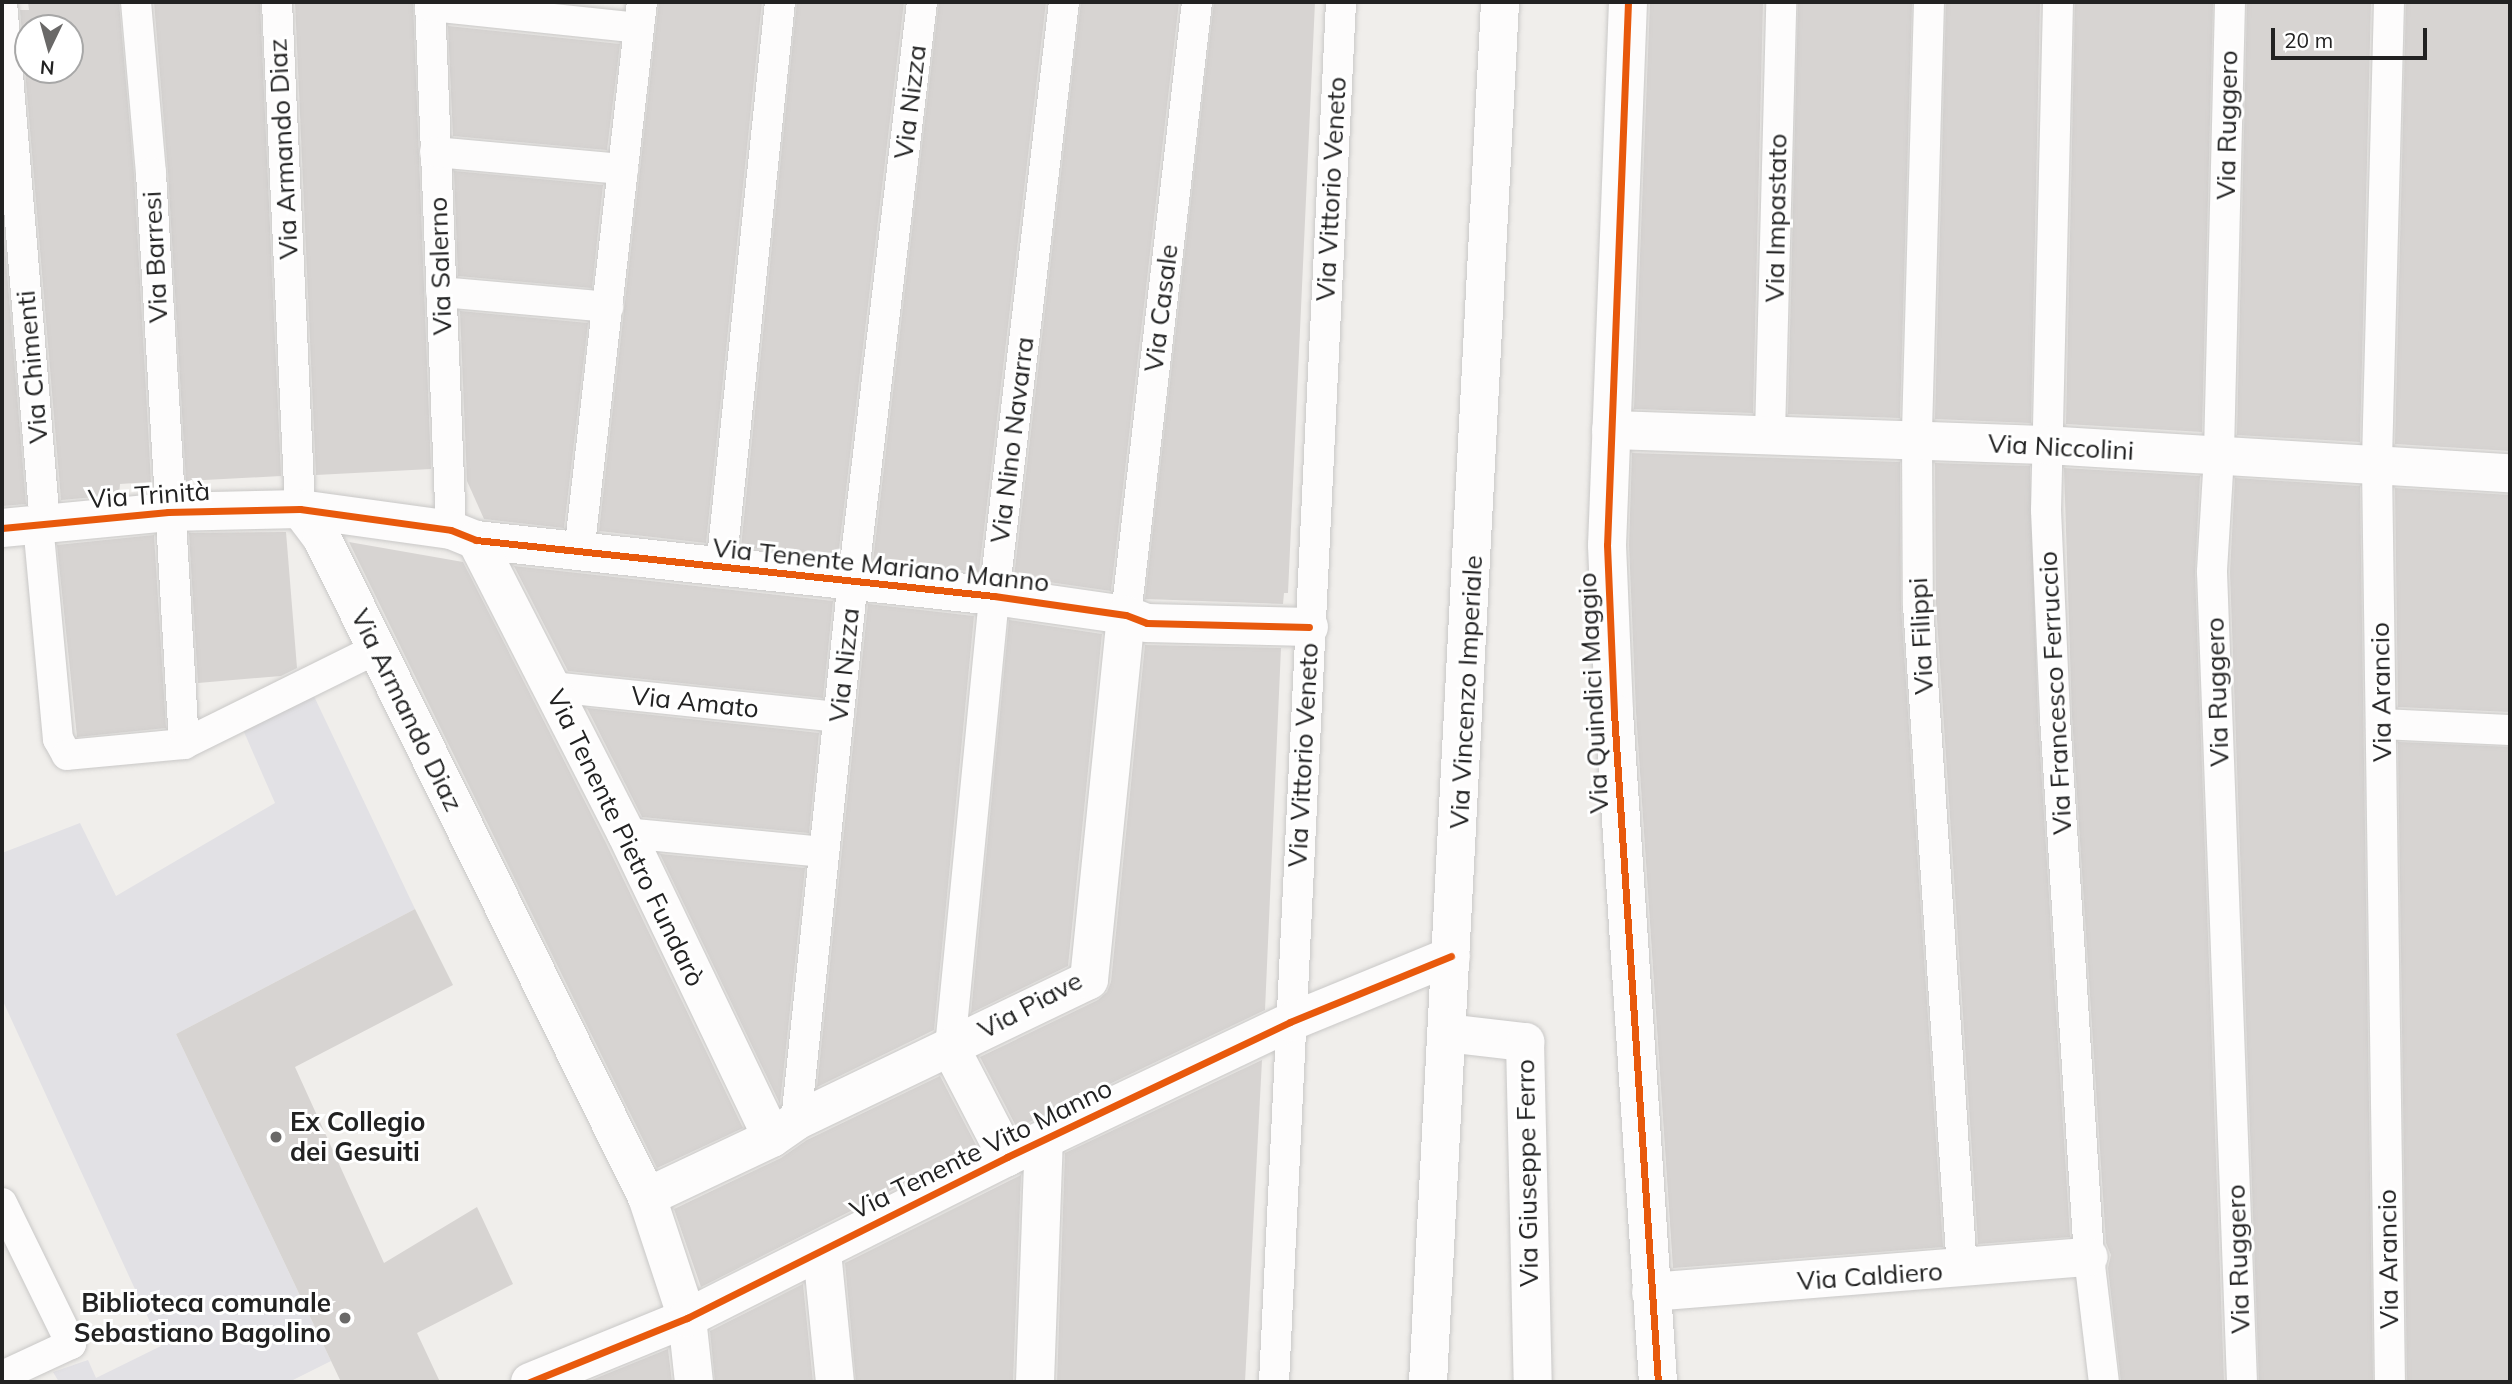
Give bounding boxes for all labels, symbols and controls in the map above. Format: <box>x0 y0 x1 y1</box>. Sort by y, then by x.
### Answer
north arrow <box>14 14 84 84</box>
scale bar <box>2274 14 2430 58</box>
text: 20 m <box>2284 27 2333 53</box>
street label: Via Armando Diaz <box>262 38 304 260</box>
street label: Via Nizza <box>888 43 932 161</box>
street label: Via Ruggero <box>2210 50 2244 200</box>
text: N <box>39 55 56 81</box>
street label: Via Vittorio Veneto <box>1310 76 1352 302</box>
street label: Via Impastato <box>1759 133 1793 303</box>
street label: Via Barresi <box>136 190 174 324</box>
street label: Via Salerno <box>422 196 458 336</box>
street label: Via Casale <box>1138 242 1184 374</box>
street label: Via Chimenti <box>10 289 54 445</box>
street label: Via Nino Navarra <box>984 335 1040 545</box>
street label: Via Niccolini <box>1987 428 2135 466</box>
street label: Via Trinità <box>87 475 211 515</box>
street label: Via Tenente Mariano Manno <box>711 532 1051 598</box>
street label: Via Francesco Ferruccio <box>2032 550 2078 836</box>
street label: Via Vincenzo Imperiale <box>1443 554 1489 830</box>
street label: Via Quindici Maggio <box>1571 572 1615 814</box>
street label: Via Filippi <box>1902 577 1940 695</box>
street label: Via Armando Diaz <box>345 604 469 816</box>
street label: Via Nizza <box>822 606 866 724</box>
street label: Via Ruggero <box>2199 617 2235 767</box>
street label: Via Arancio <box>2364 622 2398 762</box>
street label: Via Vittorio Veneto <box>1282 642 1324 868</box>
street label: Via Amato <box>630 680 760 724</box>
street label: Via Tenente Pietro Fundarò <box>540 685 712 991</box>
street label: Via Piave <box>973 965 1087 1045</box>
street label: Via Giuseppe Ferro <box>1509 1059 1545 1287</box>
street label: Via Tenente Vito Manno <box>845 1072 1117 1226</box>
place label: Ex Collegio dei Gesuiti <box>290 1106 425 1168</box>
marker: Ex Collegio dei Gesuiti <box>268 1129 284 1145</box>
street label: Via Ruggero <box>2220 1184 2256 1334</box>
street label: Via Arancio <box>2371 1189 2405 1329</box>
street label: Via Caldiero <box>1796 1255 1944 1297</box>
place label: Biblioteca comunale Sebastiano Bagolino <box>74 1287 331 1348</box>
marker: Biblioteca comunale Sebastiano Bagolino <box>337 1310 353 1326</box>

